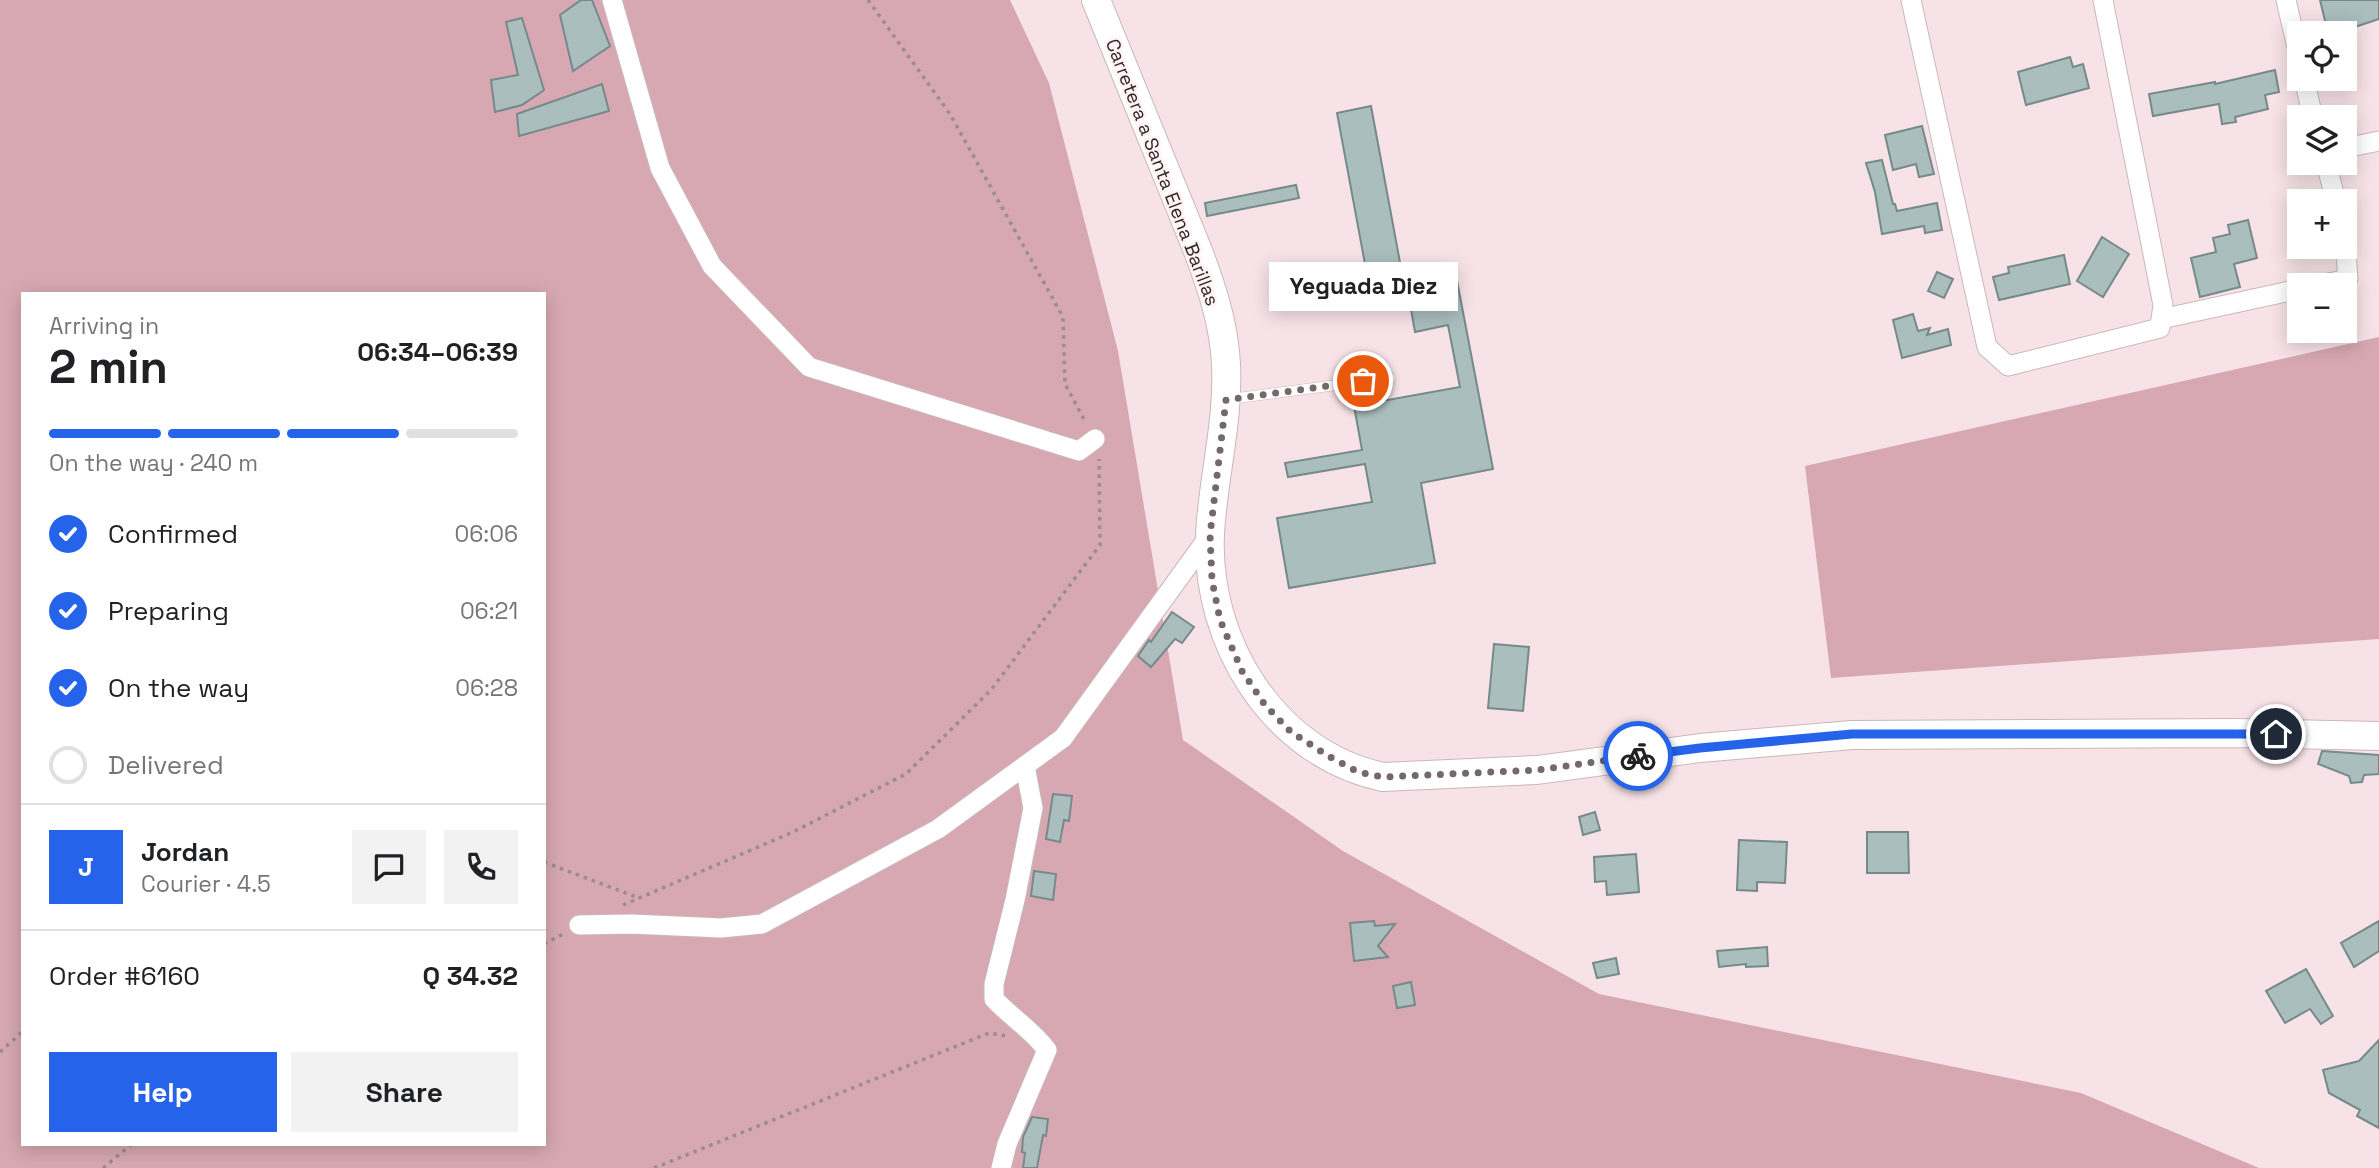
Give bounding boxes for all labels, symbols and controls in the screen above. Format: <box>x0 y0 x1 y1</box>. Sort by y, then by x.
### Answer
map controls <box>2287 21 2357 343</box>
button: locate <box>2287 21 2357 91</box>
street label: Carretera a Santa Elena Barillas <box>1100 35 1225 309</box>
button: layers <box>2287 105 2357 175</box>
button: + <box>2287 189 2357 259</box>
callout: Yeguada Diez <box>1268 262 1458 311</box>
text: Yeguada Diez <box>1290 271 1437 301</box>
button: − <box>2287 273 2357 343</box>
text: Arriving in <box>49 311 159 341</box>
text: 06:34–06:39 <box>357 335 518 369</box>
text: 2 min <box>49 338 168 396</box>
pin <box>1333 351 1393 411</box>
icon: bag <box>1344 362 1382 400</box>
text: On the way · 240 m <box>49 448 258 478</box>
icon: check <box>49 515 87 553</box>
text: Confirmed <box>108 517 238 551</box>
text: 06:06 <box>455 519 518 549</box>
icon: check <box>49 592 87 630</box>
text: Preparing <box>108 594 229 628</box>
text: 06:21 <box>460 596 518 626</box>
icon: check <box>49 669 87 707</box>
text: On the way <box>108 671 249 705</box>
text: 06:28 <box>455 673 518 703</box>
pin <box>2246 704 2306 764</box>
icon: home <box>2257 715 2295 753</box>
courier <box>1603 721 1673 791</box>
icon: bike <box>1619 737 1657 775</box>
text: Delivered <box>108 748 224 782</box>
button: chat <box>352 830 426 904</box>
button: phone <box>444 830 518 904</box>
text: Jordan <box>141 835 229 869</box>
text: J <box>78 850 94 884</box>
text: Courier · 4.5 <box>141 869 271 899</box>
text: Order #6160 <box>49 959 200 993</box>
text: Q 34.32 <box>422 959 518 993</box>
button: Help <box>49 1052 277 1132</box>
button: Share <box>291 1052 518 1132</box>

